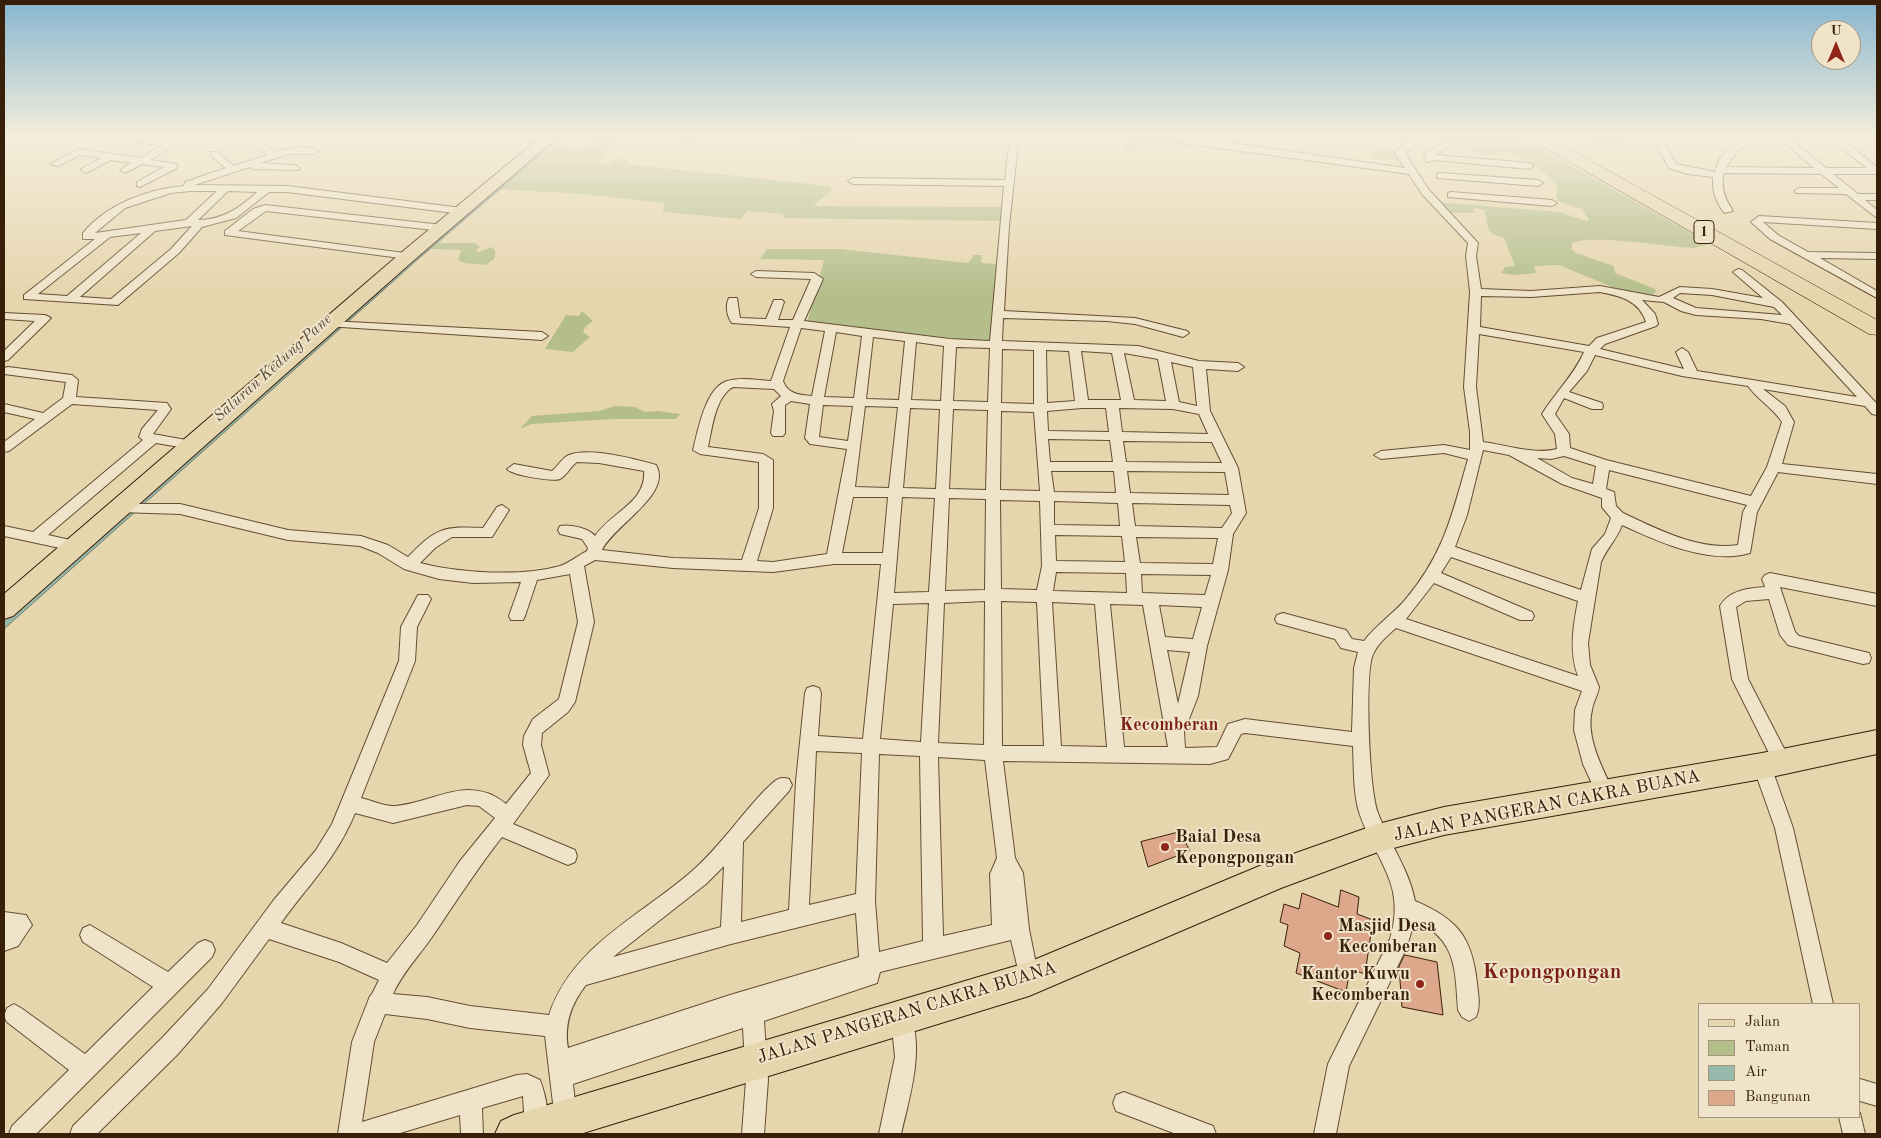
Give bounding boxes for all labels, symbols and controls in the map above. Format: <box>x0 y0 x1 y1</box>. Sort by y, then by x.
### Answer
north arrow <box>1811 20 1861 70</box>
text: U <box>1830 24 1842 38</box>
road number: 1 <box>1694 220 1714 243</box>
water label: Saluran Kedung Pane <box>210 310 336 426</box>
district label: Kecomberan <box>1119 714 1219 736</box>
street label: JALAN PANGERAN CAKRA BUANA <box>1392 766 1702 846</box>
place label: Baial Desa Kepongpongan <box>1175 826 1294 869</box>
marker: Baial Desa Kepongpongan <box>1159 841 1171 853</box>
place label: Masjid Desa Kecomberan <box>1338 915 1437 958</box>
marker: Masjid Desa Kecomberan <box>1322 930 1334 942</box>
street label: JALAN PANGERAN CAKRA BUANA <box>755 957 1059 1069</box>
district label: Kepongpongan <box>1482 959 1622 985</box>
place label: Kantor Kuwu Kecomberan <box>1301 963 1410 1006</box>
marker: Kantor Kuwu Kecomberan <box>1414 978 1426 990</box>
legend <box>1698 1003 1861 1118</box>
text: Jalan <box>1745 1015 1780 1030</box>
text: Taman <box>1745 1040 1790 1055</box>
text: Air <box>1745 1065 1767 1080</box>
text: Bangunan <box>1745 1090 1811 1105</box>

